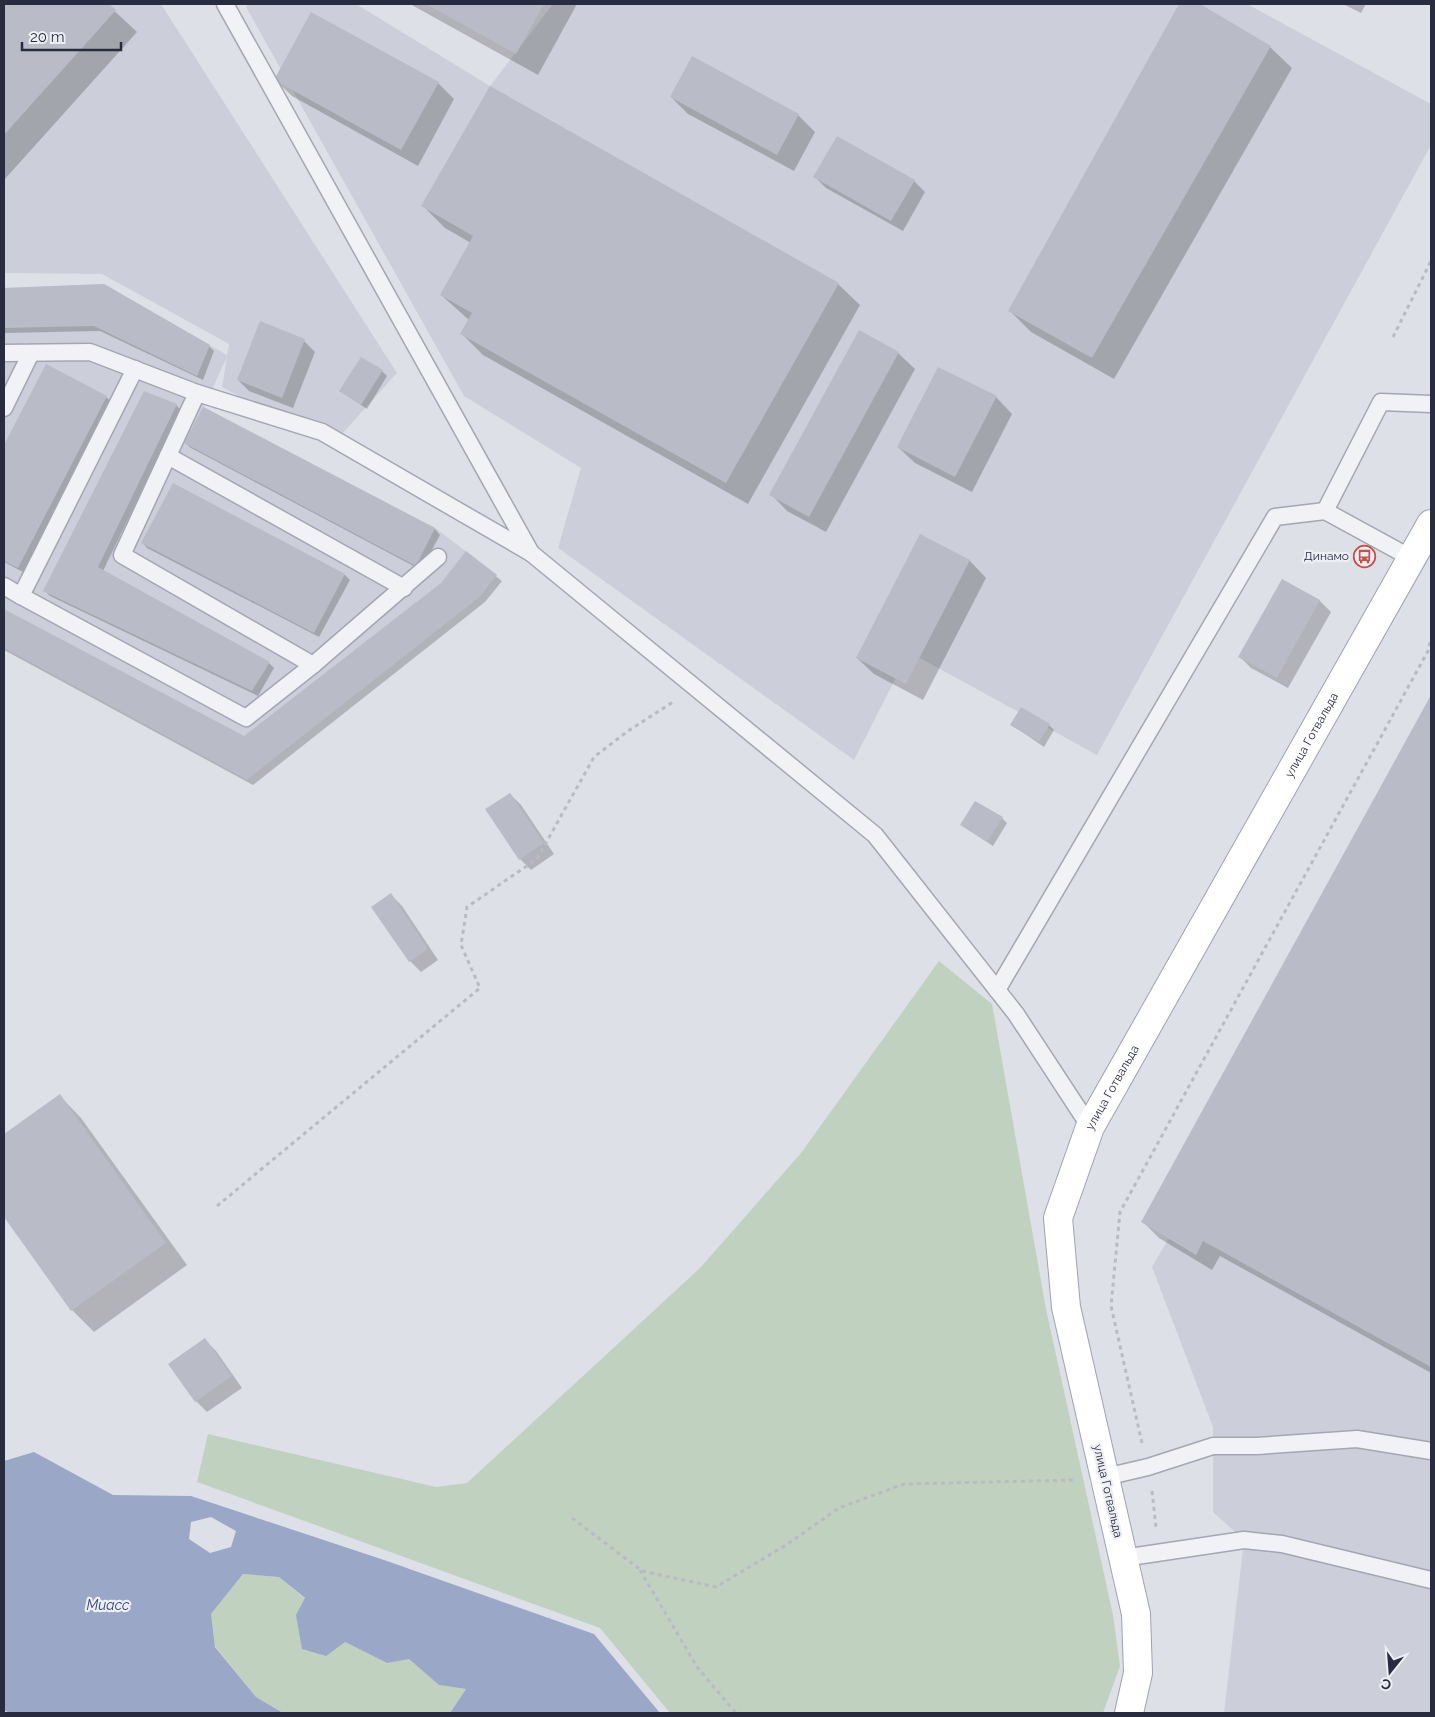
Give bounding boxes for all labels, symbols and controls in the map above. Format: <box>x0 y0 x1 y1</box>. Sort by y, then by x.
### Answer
scale bar <box>22 20 121 52</box>
text: 20 m <box>30 28 65 46</box>
bus stop icon: Динамо <box>1353 544 1377 568</box>
place label: Динамо <box>1304 549 1349 563</box>
street label: улица Готвальда <box>1282 690 1341 780</box>
street label: улица Готвальда <box>1083 1043 1142 1133</box>
street label: улица Готвальда <box>1090 1443 1126 1539</box>
water label: Миасс <box>87 1597 130 1613</box>
north arrow <box>1365 1647 1415 1697</box>
text: С <box>1379 1675 1393 1693</box>

